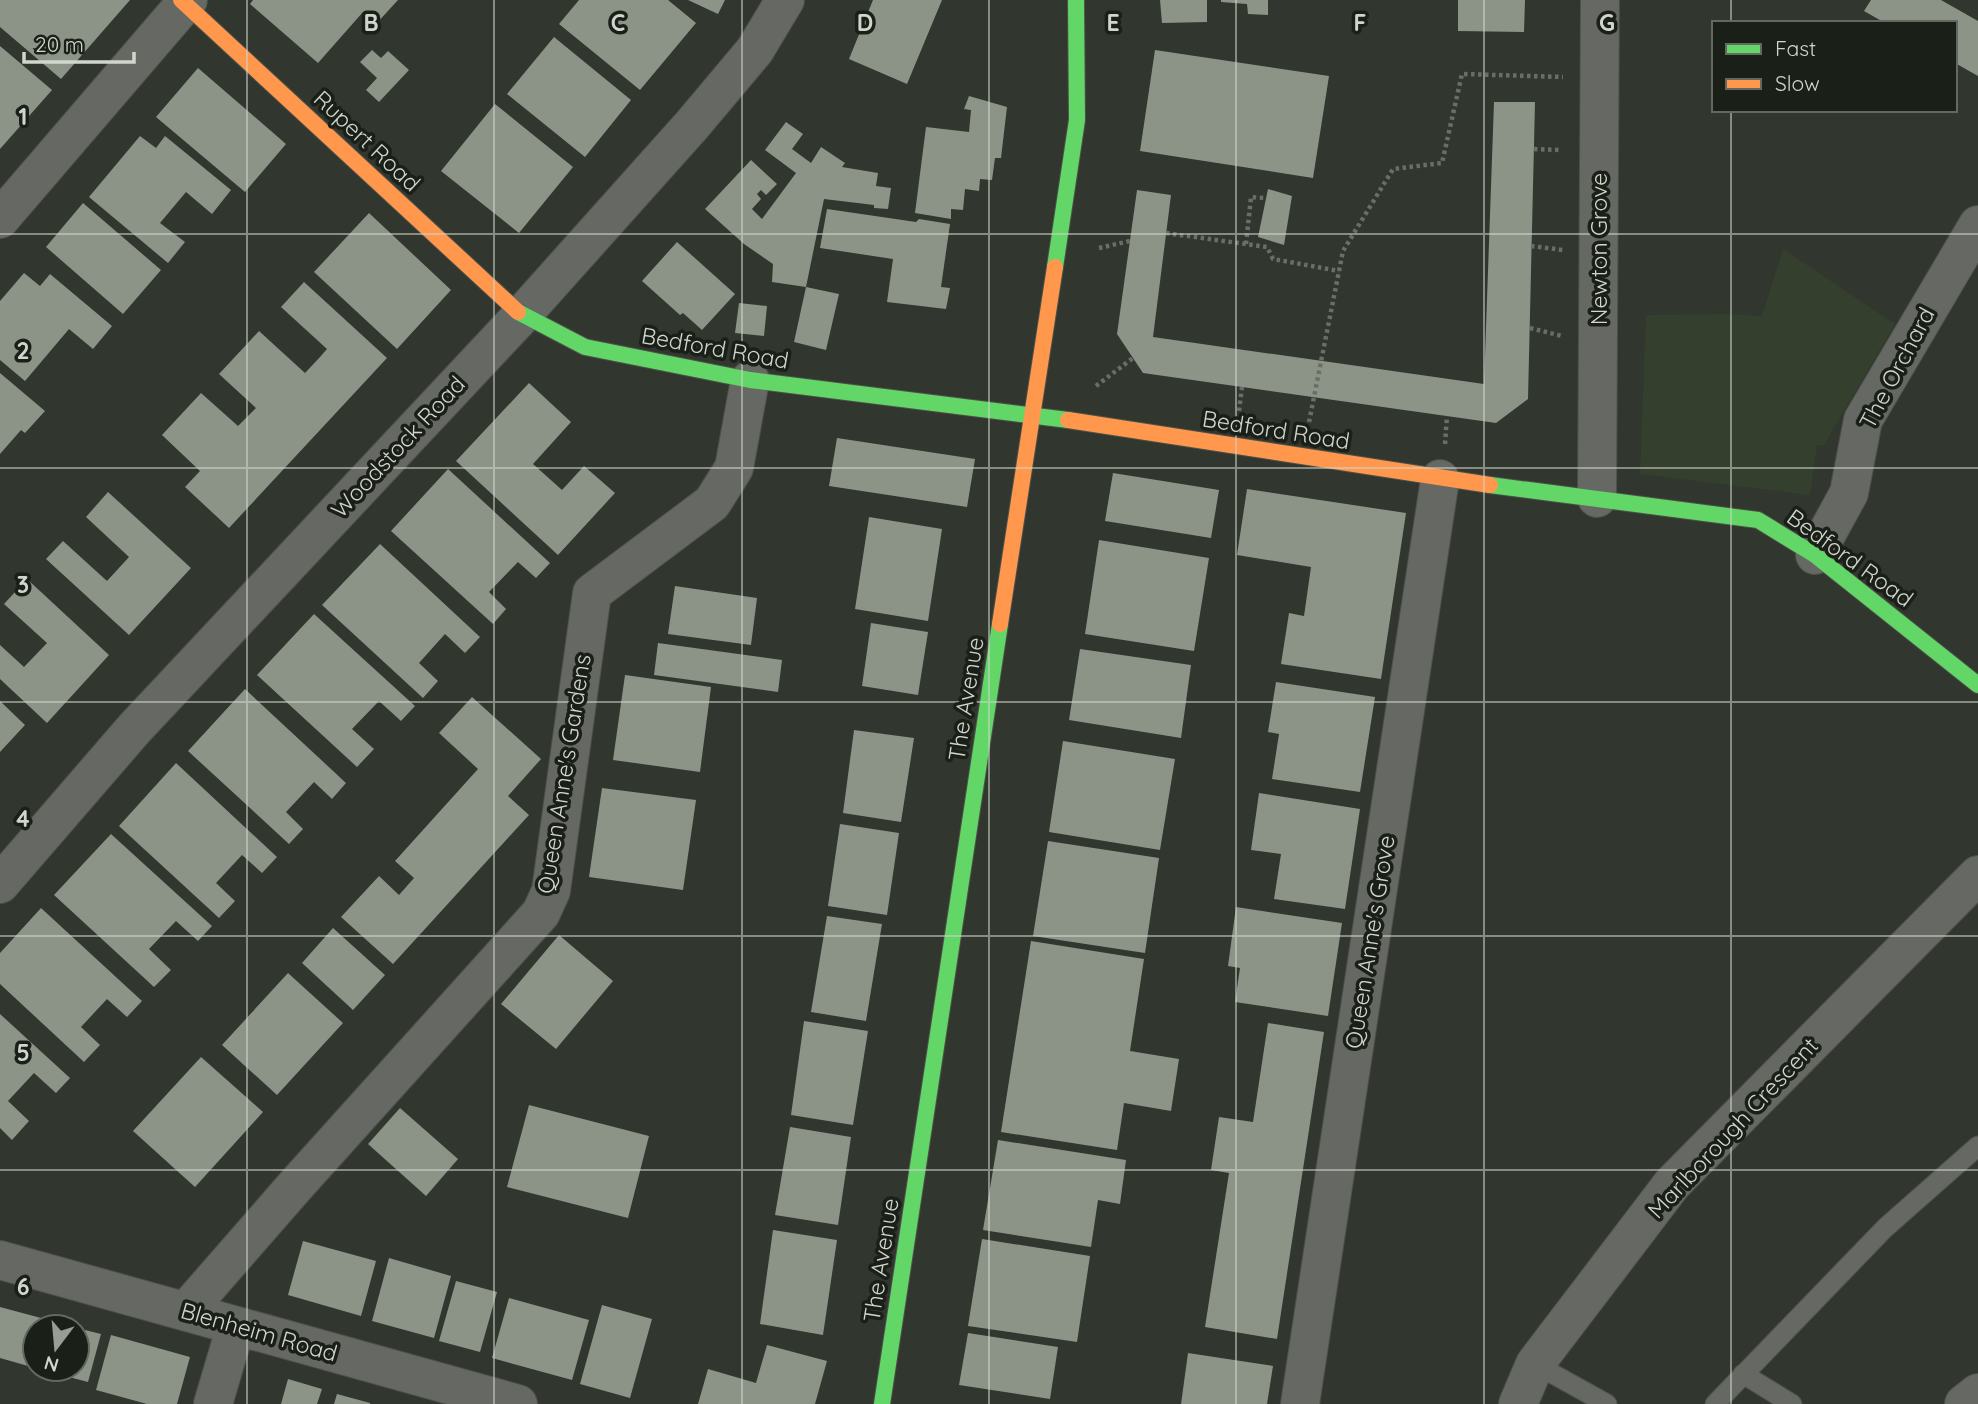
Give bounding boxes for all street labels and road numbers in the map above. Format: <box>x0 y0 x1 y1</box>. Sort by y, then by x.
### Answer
street label: Rupert Road <box>308 84 427 197</box>
street label: Newton Grove <box>1584 173 1613 325</box>
street label: The Orchard <box>1852 302 1941 433</box>
street label: Bedford Road <box>639 320 791 375</box>
street label: Woodstock Road <box>324 370 471 524</box>
street label: Bedford Road <box>1200 404 1352 455</box>
street label: Bedford Road <box>1782 502 1919 613</box>
street label: The Avenue <box>941 635 990 763</box>
street label: Queen Anne's Gardens <box>530 652 597 896</box>
street label: Queen Anne's Grove <box>1338 833 1401 1051</box>
street label: Marlborough Crescent <box>1641 1031 1824 1224</box>
street label: The Avenue <box>856 1196 905 1324</box>
street label: Blenheim Road <box>177 1295 341 1368</box>

